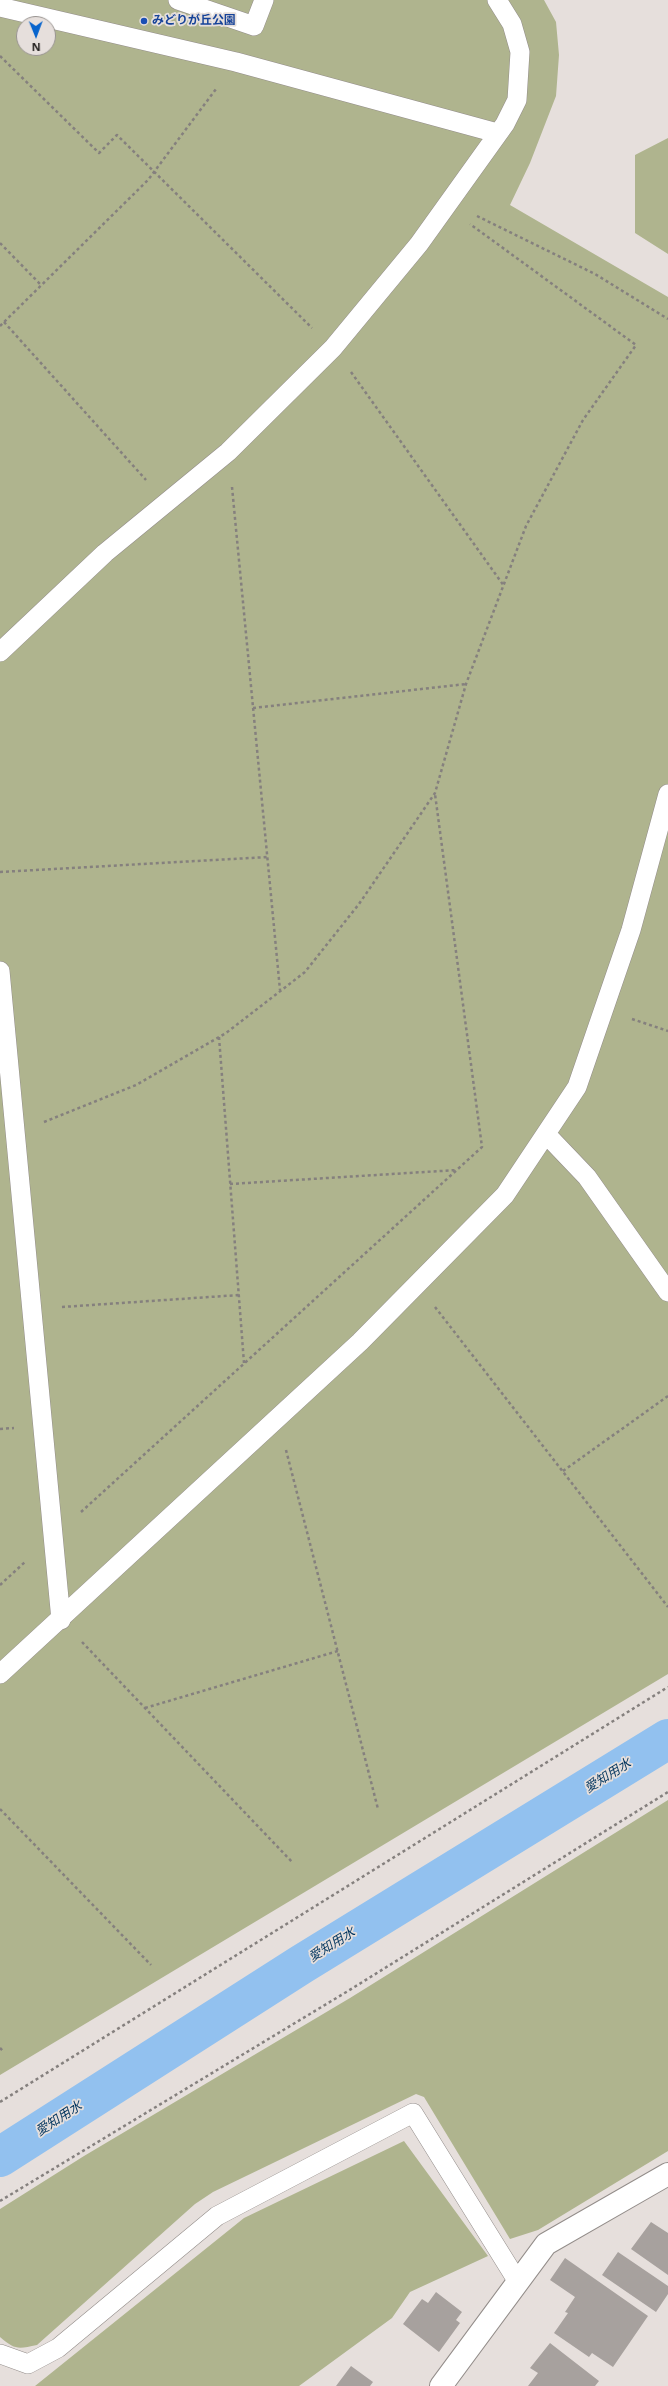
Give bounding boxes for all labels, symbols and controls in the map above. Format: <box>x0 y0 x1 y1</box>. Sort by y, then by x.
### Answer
place label: みどりが丘公園 <box>152 14 236 28</box>
north arrow <box>16 16 56 56</box>
marker: みどりが丘公園 <box>139 16 149 26</box>
text: N <box>32 40 41 55</box>
water label: 愛知用水 <box>582 1756 634 1796</box>
water label: 愛知用水 <box>306 1925 358 1965</box>
water label: 愛知用水 <box>33 2098 85 2140</box>

